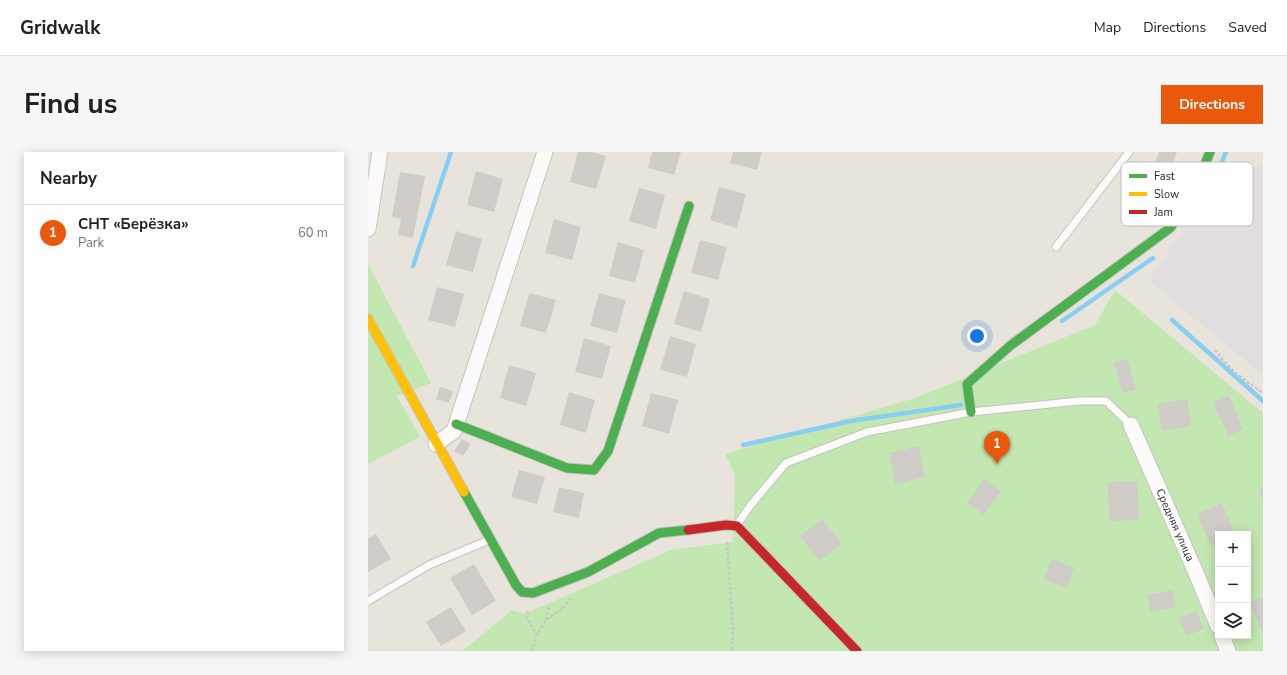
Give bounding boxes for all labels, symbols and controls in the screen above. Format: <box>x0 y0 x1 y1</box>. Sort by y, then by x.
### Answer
text: Gridwalk <box>20 15 100 41</box>
text: Map <box>1094 18 1121 37</box>
text: Directions <box>1143 18 1206 37</box>
text: Saved <box>1228 18 1267 37</box>
text: Find us <box>24 85 118 123</box>
button: Directions <box>1161 85 1263 124</box>
legend <box>1121 162 1253 226</box>
text: Nearby <box>40 167 97 190</box>
text: Fast <box>1154 169 1175 184</box>
text: Slow <box>1154 187 1179 202</box>
text: Jam <box>1153 205 1173 220</box>
text: СНТ «Берёзка» <box>78 214 189 234</box>
text: 1 <box>49 224 57 242</box>
text: 60 m <box>298 224 328 242</box>
text: Park <box>78 234 104 252</box>
your location <box>967 326 987 346</box>
pin: 1 <box>984 431 1010 464</box>
street label: Средняя улица <box>1152 486 1198 564</box>
map controls <box>1215 531 1251 639</box>
button: + <box>1215 531 1251 567</box>
button: − <box>1215 567 1251 603</box>
button: layers <box>1215 603 1251 639</box>

